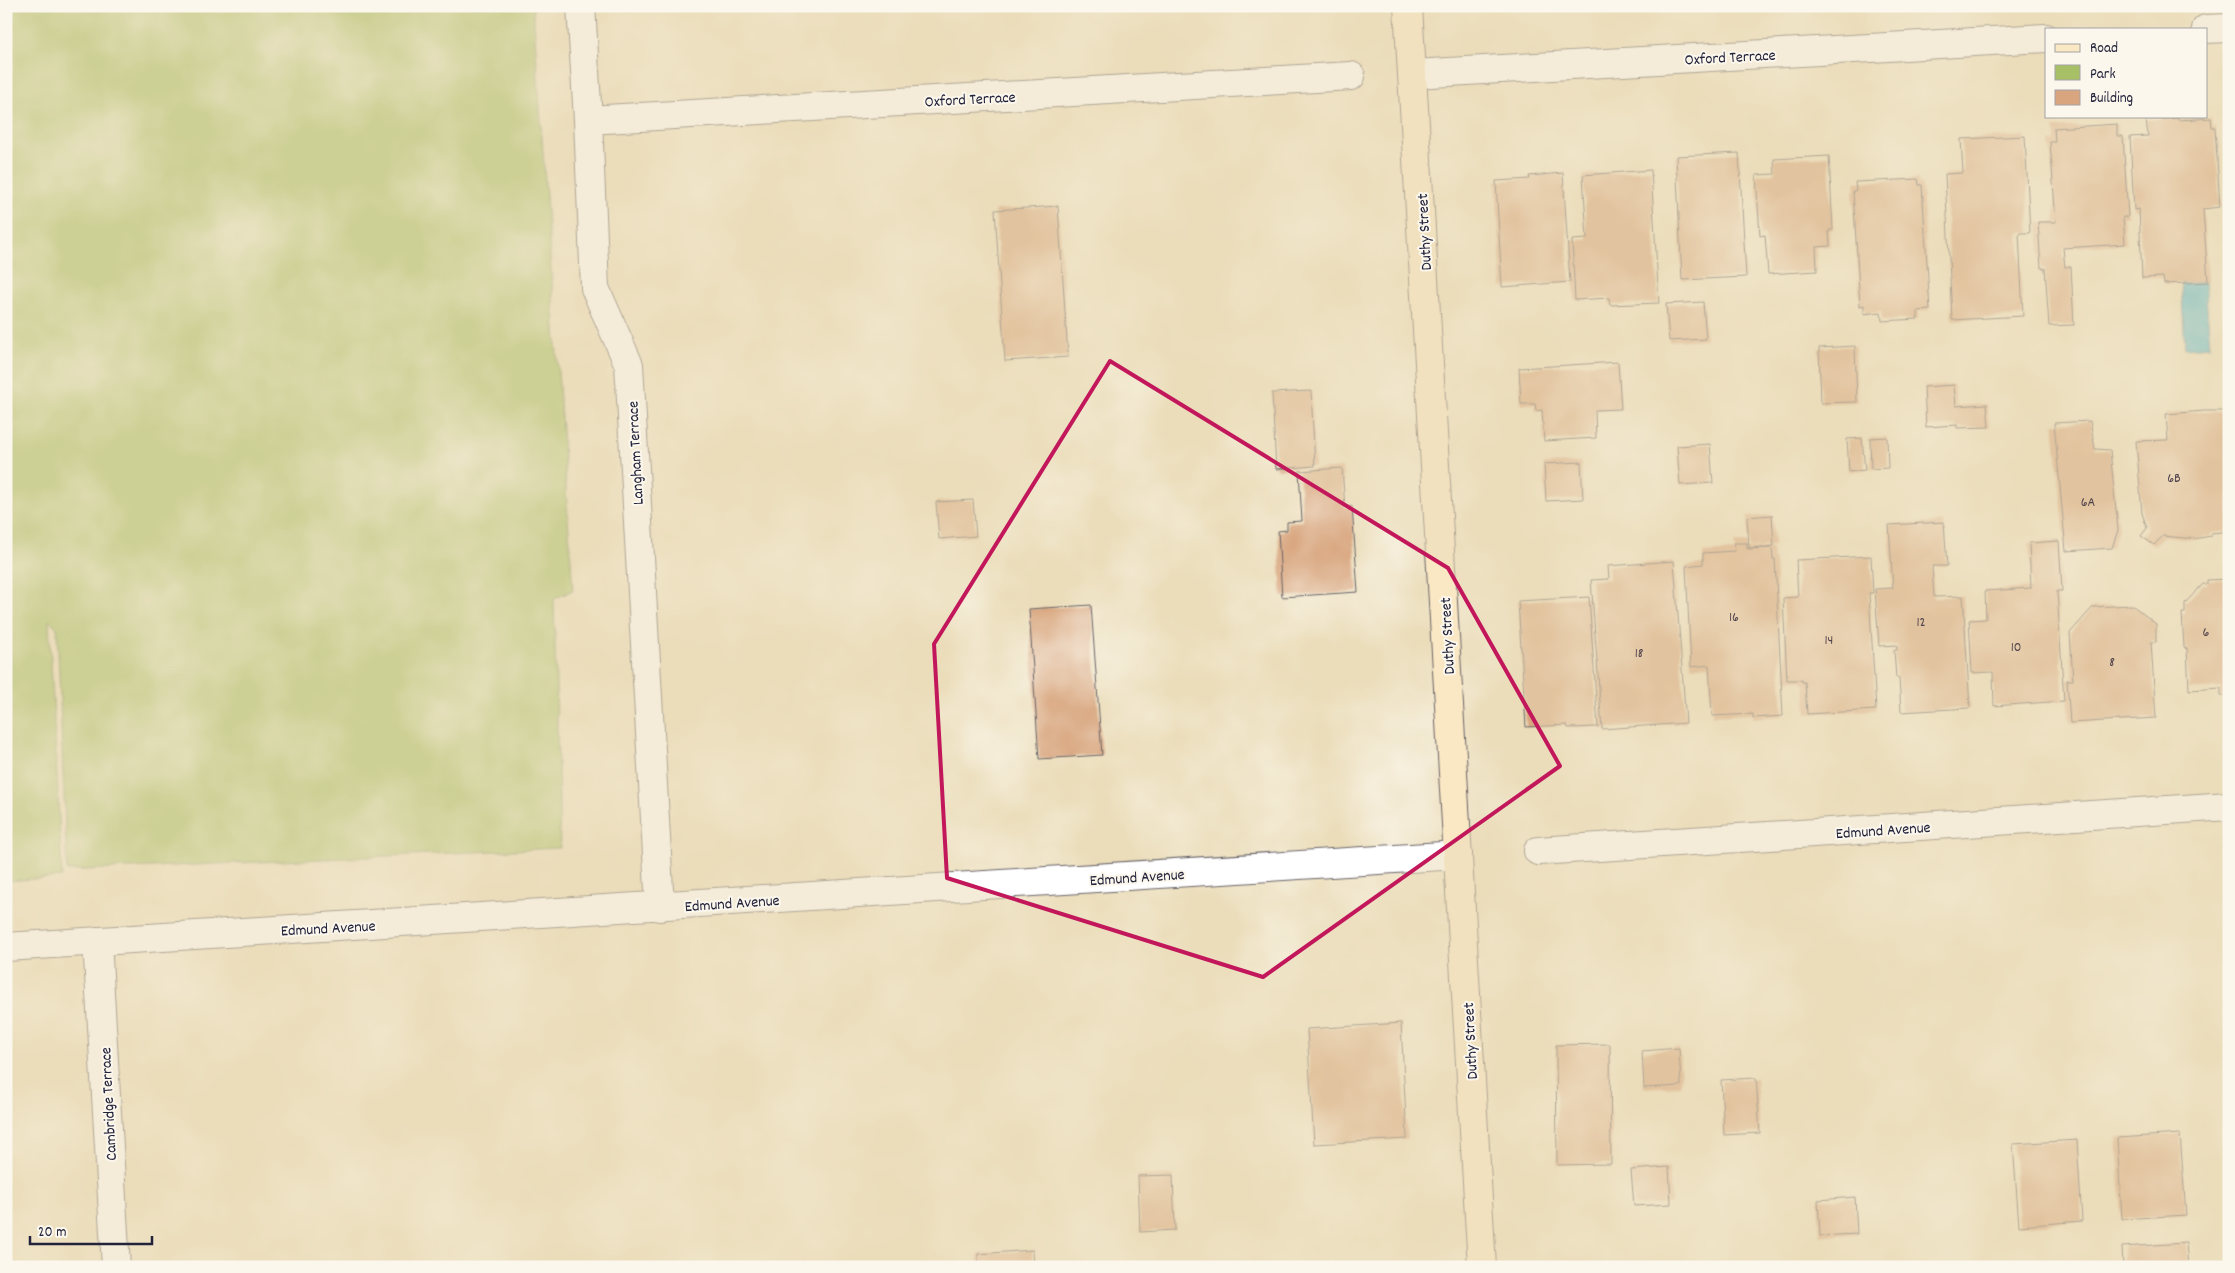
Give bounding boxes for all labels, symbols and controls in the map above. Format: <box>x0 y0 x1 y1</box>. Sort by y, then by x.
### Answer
legend <box>2045 28 2208 118</box>
text: Road <box>2090 38 2118 60</box>
street label: Oxford Terrace <box>1684 45 1776 72</box>
text: Park <box>2090 64 2116 86</box>
street label: Oxford Terrace <box>924 87 1016 114</box>
text: Building <box>2090 88 2133 110</box>
street label: Duthy Street <box>1412 193 1439 271</box>
street label: Langham Terrace <box>622 400 651 506</box>
house number: 6B <box>2167 469 2181 489</box>
house number: 6A <box>2081 493 2096 513</box>
street label: Duthy Street <box>1435 597 1462 675</box>
house number: 16 <box>1729 608 1739 628</box>
house number: 12 <box>1916 613 1926 633</box>
house number: 6 <box>2203 623 2210 643</box>
house number: 14 <box>1825 631 1833 651</box>
house number: 10 <box>2011 638 2021 658</box>
house number: 18 <box>1635 644 1644 664</box>
house number: 8 <box>2109 653 2115 673</box>
street label: Edmund Avenue <box>1835 817 1931 846</box>
street label: Edmund Avenue <box>1089 864 1185 893</box>
street label: Edmund Avenue <box>684 890 780 919</box>
street label: Edmund Avenue <box>280 916 376 943</box>
street label: Duthy Street <box>1458 1002 1485 1080</box>
street label: Cambridge Terrace <box>95 1046 124 1161</box>
scale bar <box>30 1213 152 1245</box>
text: 20 m <box>38 1222 66 1244</box>

